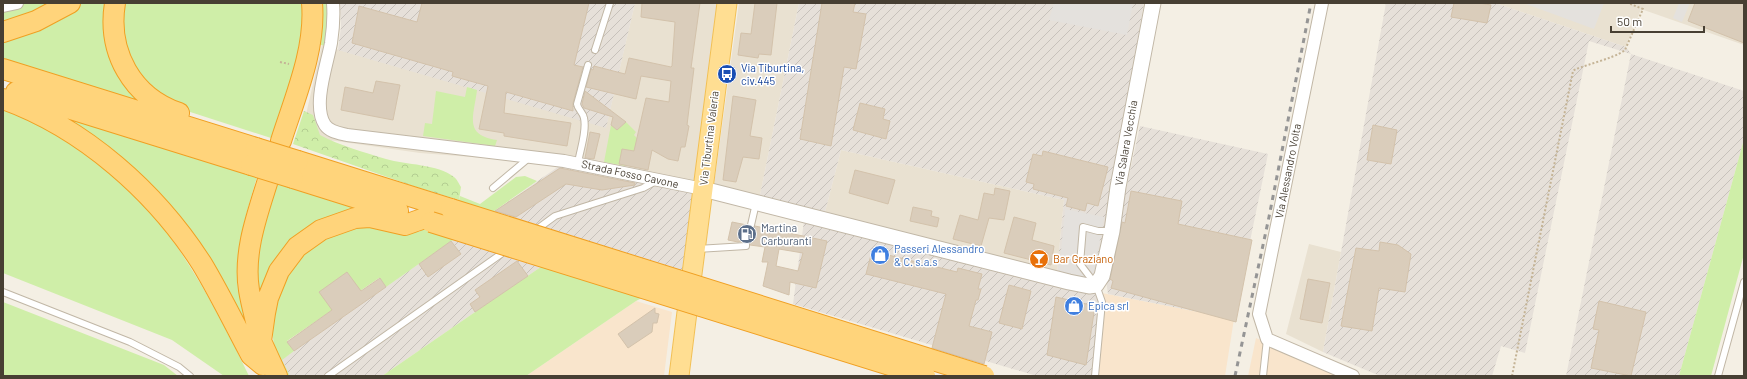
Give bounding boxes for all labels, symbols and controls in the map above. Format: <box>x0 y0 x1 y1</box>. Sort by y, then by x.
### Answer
scale bar <box>1611 8 1704 34</box>
text: 50 m <box>1617 14 1642 28</box>
place label: Via Tiburtina, civ.445 <box>741 61 804 87</box>
bus stop icon: Via Tiburtina, civ.445 <box>716 63 738 85</box>
street label: Via Tiburtina Valeria <box>696 90 721 186</box>
street label: Via Salara Vecchia <box>1112 99 1139 187</box>
street label: Via Alessandro Volta <box>1272 122 1303 219</box>
street label: Strada Fosso Cavone <box>580 157 680 190</box>
place label: Martina Carburanti <box>761 221 812 247</box>
fuel station icon: Martina Carburanti <box>736 223 758 245</box>
place label: Passeri Alessandro & C. s.a.s <box>894 242 984 268</box>
shop icon: Passeri Alessandro & C. s.a.s <box>869 244 891 266</box>
bar icon: Bar Graziano <box>1028 248 1050 270</box>
place label: Bar Graziano <box>1053 252 1113 265</box>
shop icon: Epica srl <box>1063 295 1085 317</box>
place label: Epica srl <box>1088 299 1129 312</box>

